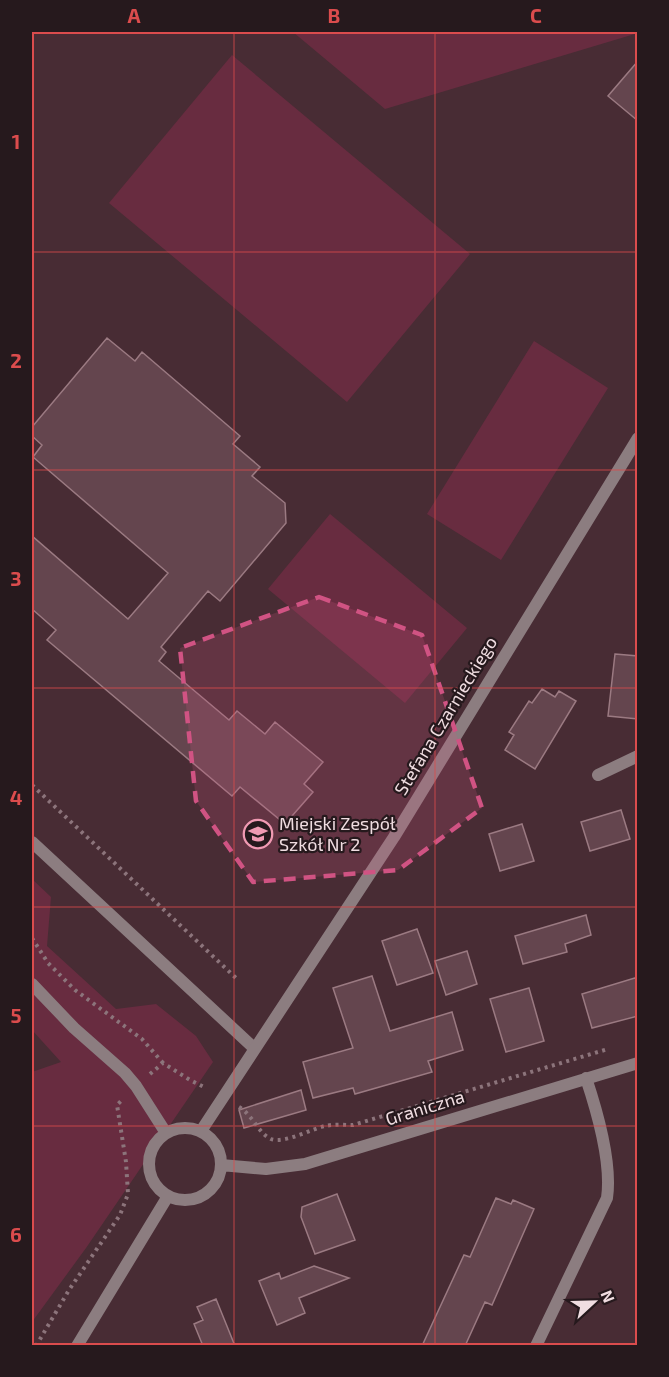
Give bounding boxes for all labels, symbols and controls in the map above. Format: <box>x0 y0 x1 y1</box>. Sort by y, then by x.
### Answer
text: A <box>127 3 141 27</box>
text: B <box>328 3 340 27</box>
text: C <box>530 3 542 27</box>
text: 1 <box>12 129 20 153</box>
text: 2 <box>10 348 22 372</box>
text: 3 <box>10 566 22 590</box>
street label: Stefana Czarnieckiego <box>389 632 501 799</box>
text: 4 <box>10 785 23 809</box>
place label: Miejski Zespół Szkół Nr 2 <box>279 812 396 855</box>
school or university icon: Miejski Zespół Szkół Nr 2 <box>242 818 274 850</box>
text: 5 <box>10 1003 22 1027</box>
street label: Graniczna <box>382 1085 467 1130</box>
text: 6 <box>10 1222 22 1246</box>
north arrow <box>564 1272 624 1332</box>
text: N <box>597 1287 619 1305</box>

